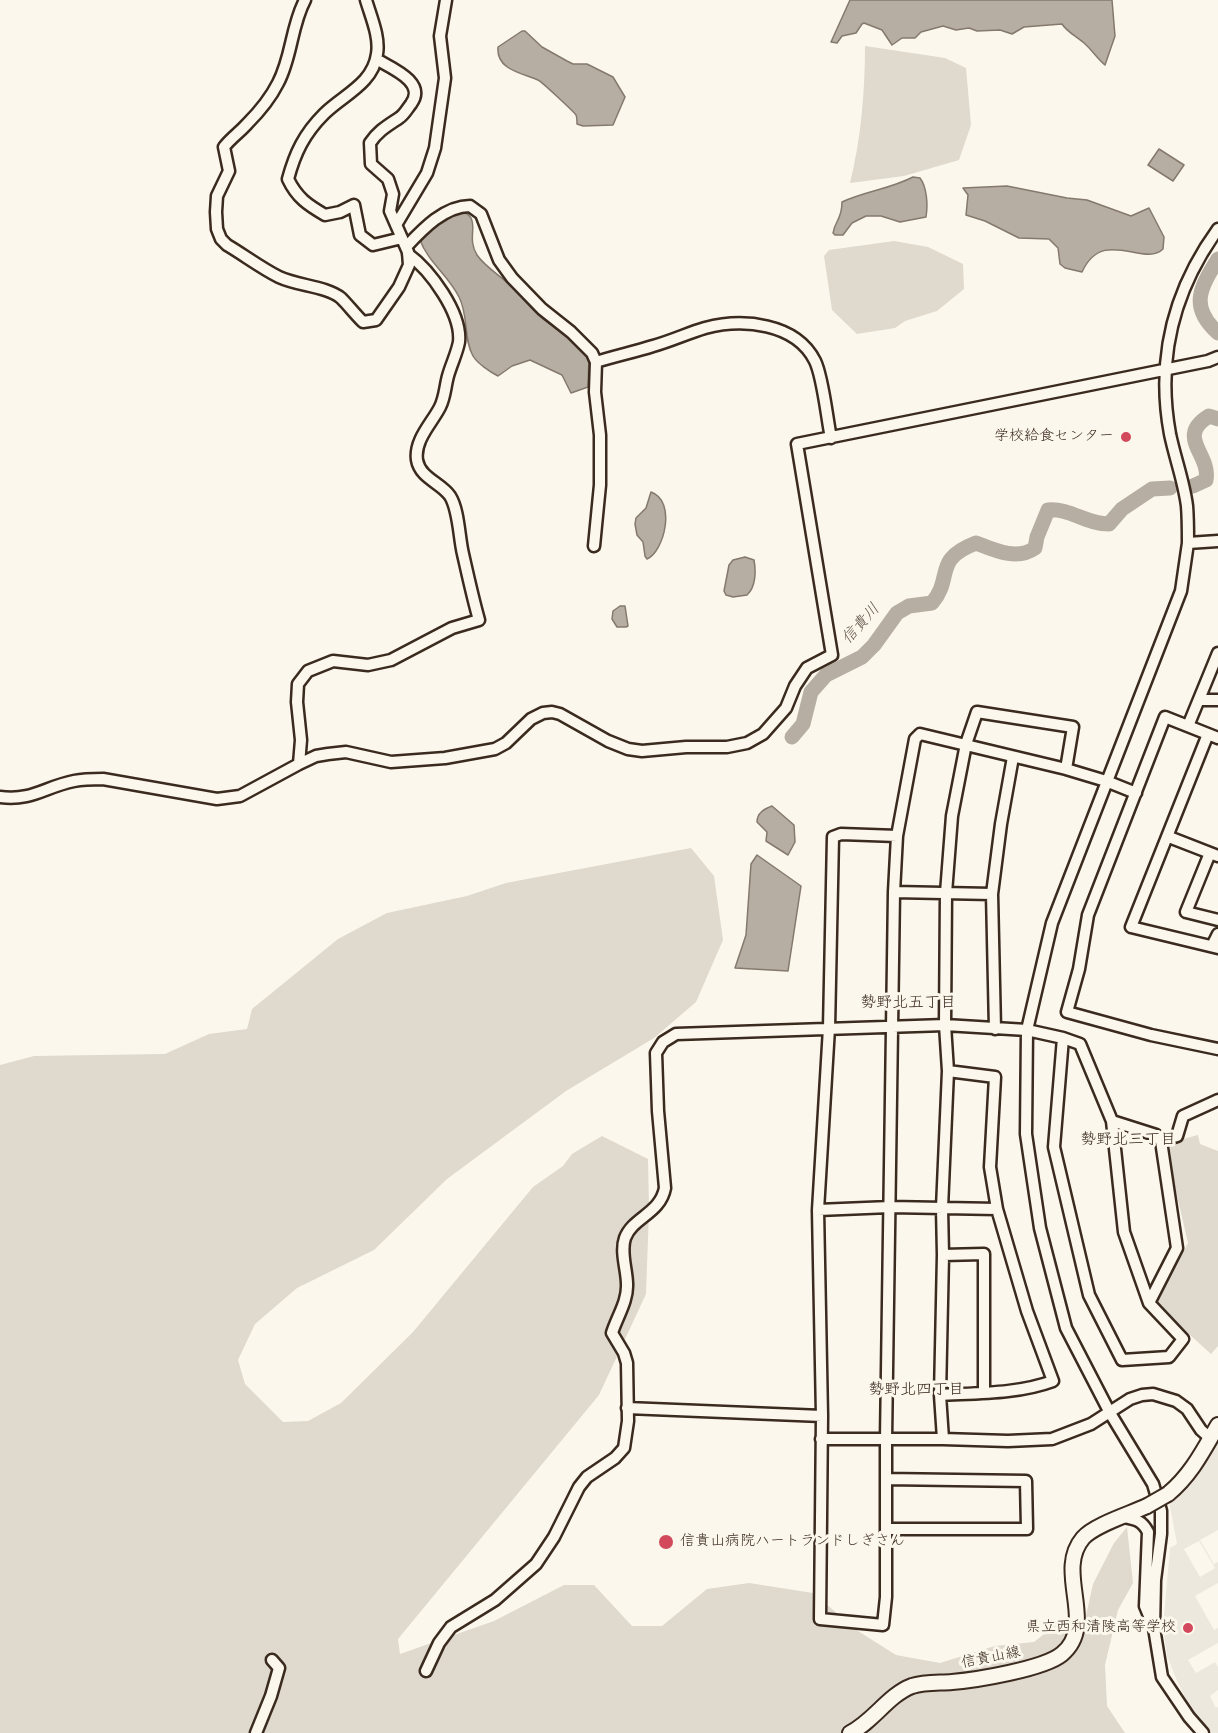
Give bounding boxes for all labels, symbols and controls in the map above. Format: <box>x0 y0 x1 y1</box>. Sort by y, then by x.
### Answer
place label: 学校給食センター <box>994 428 1114 446</box>
marker: 学校給食センター <box>1119 430 1133 444</box>
water label: 信貴川 <box>839 601 885 649</box>
district label: 勢野北五丁目 <box>860 994 956 1014</box>
district label: 勢野北三丁目 <box>1080 1131 1176 1151</box>
district label: 勢野北四丁目 <box>868 1381 964 1401</box>
marker: 信貴山病院ハートランドしぎさん <box>657 1533 675 1551</box>
place label: 信貴山病院ハートランドしぎさん <box>680 1533 905 1551</box>
place label: 県立西和清陵高等学校 <box>1026 1619 1176 1637</box>
marker: 県立西和清陵高等学校 <box>1181 1621 1195 1635</box>
street label: 信貴山線 <box>960 1644 1022 1674</box>

